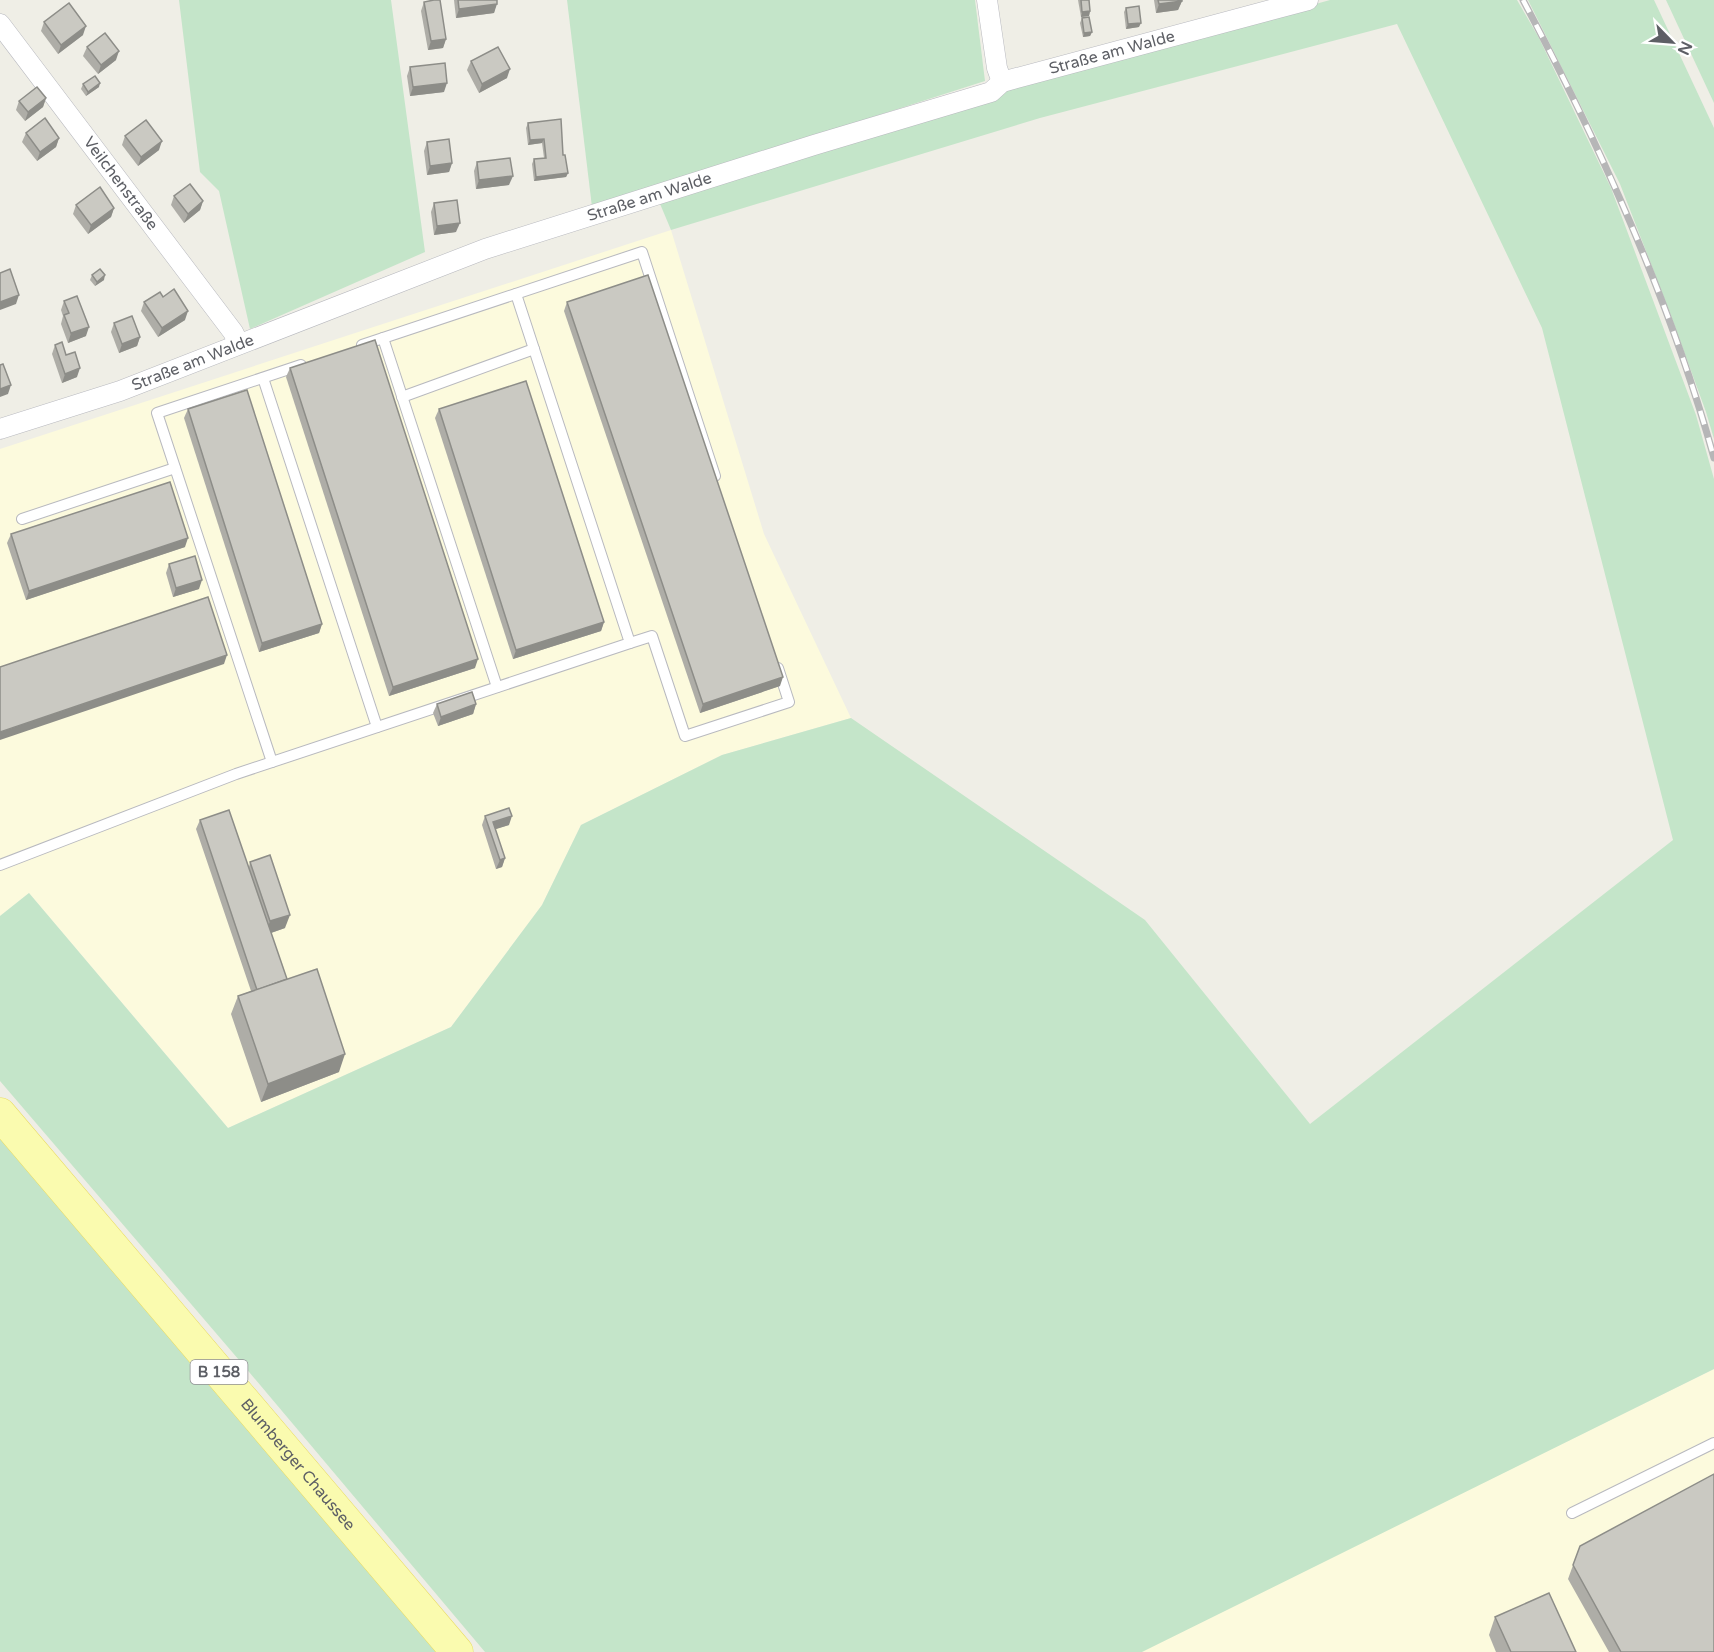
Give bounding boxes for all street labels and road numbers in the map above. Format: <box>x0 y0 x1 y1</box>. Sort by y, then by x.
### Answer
street label: Straße am Walde <box>1047 26 1177 79</box>
street label: Veilchenstraße <box>79 133 162 234</box>
street label: Straße am Walde <box>585 168 714 226</box>
street label: Straße am Walde <box>129 330 257 395</box>
road number: B 158 <box>190 1360 248 1384</box>
street label: Blumberger Chaussee <box>236 1394 359 1535</box>

